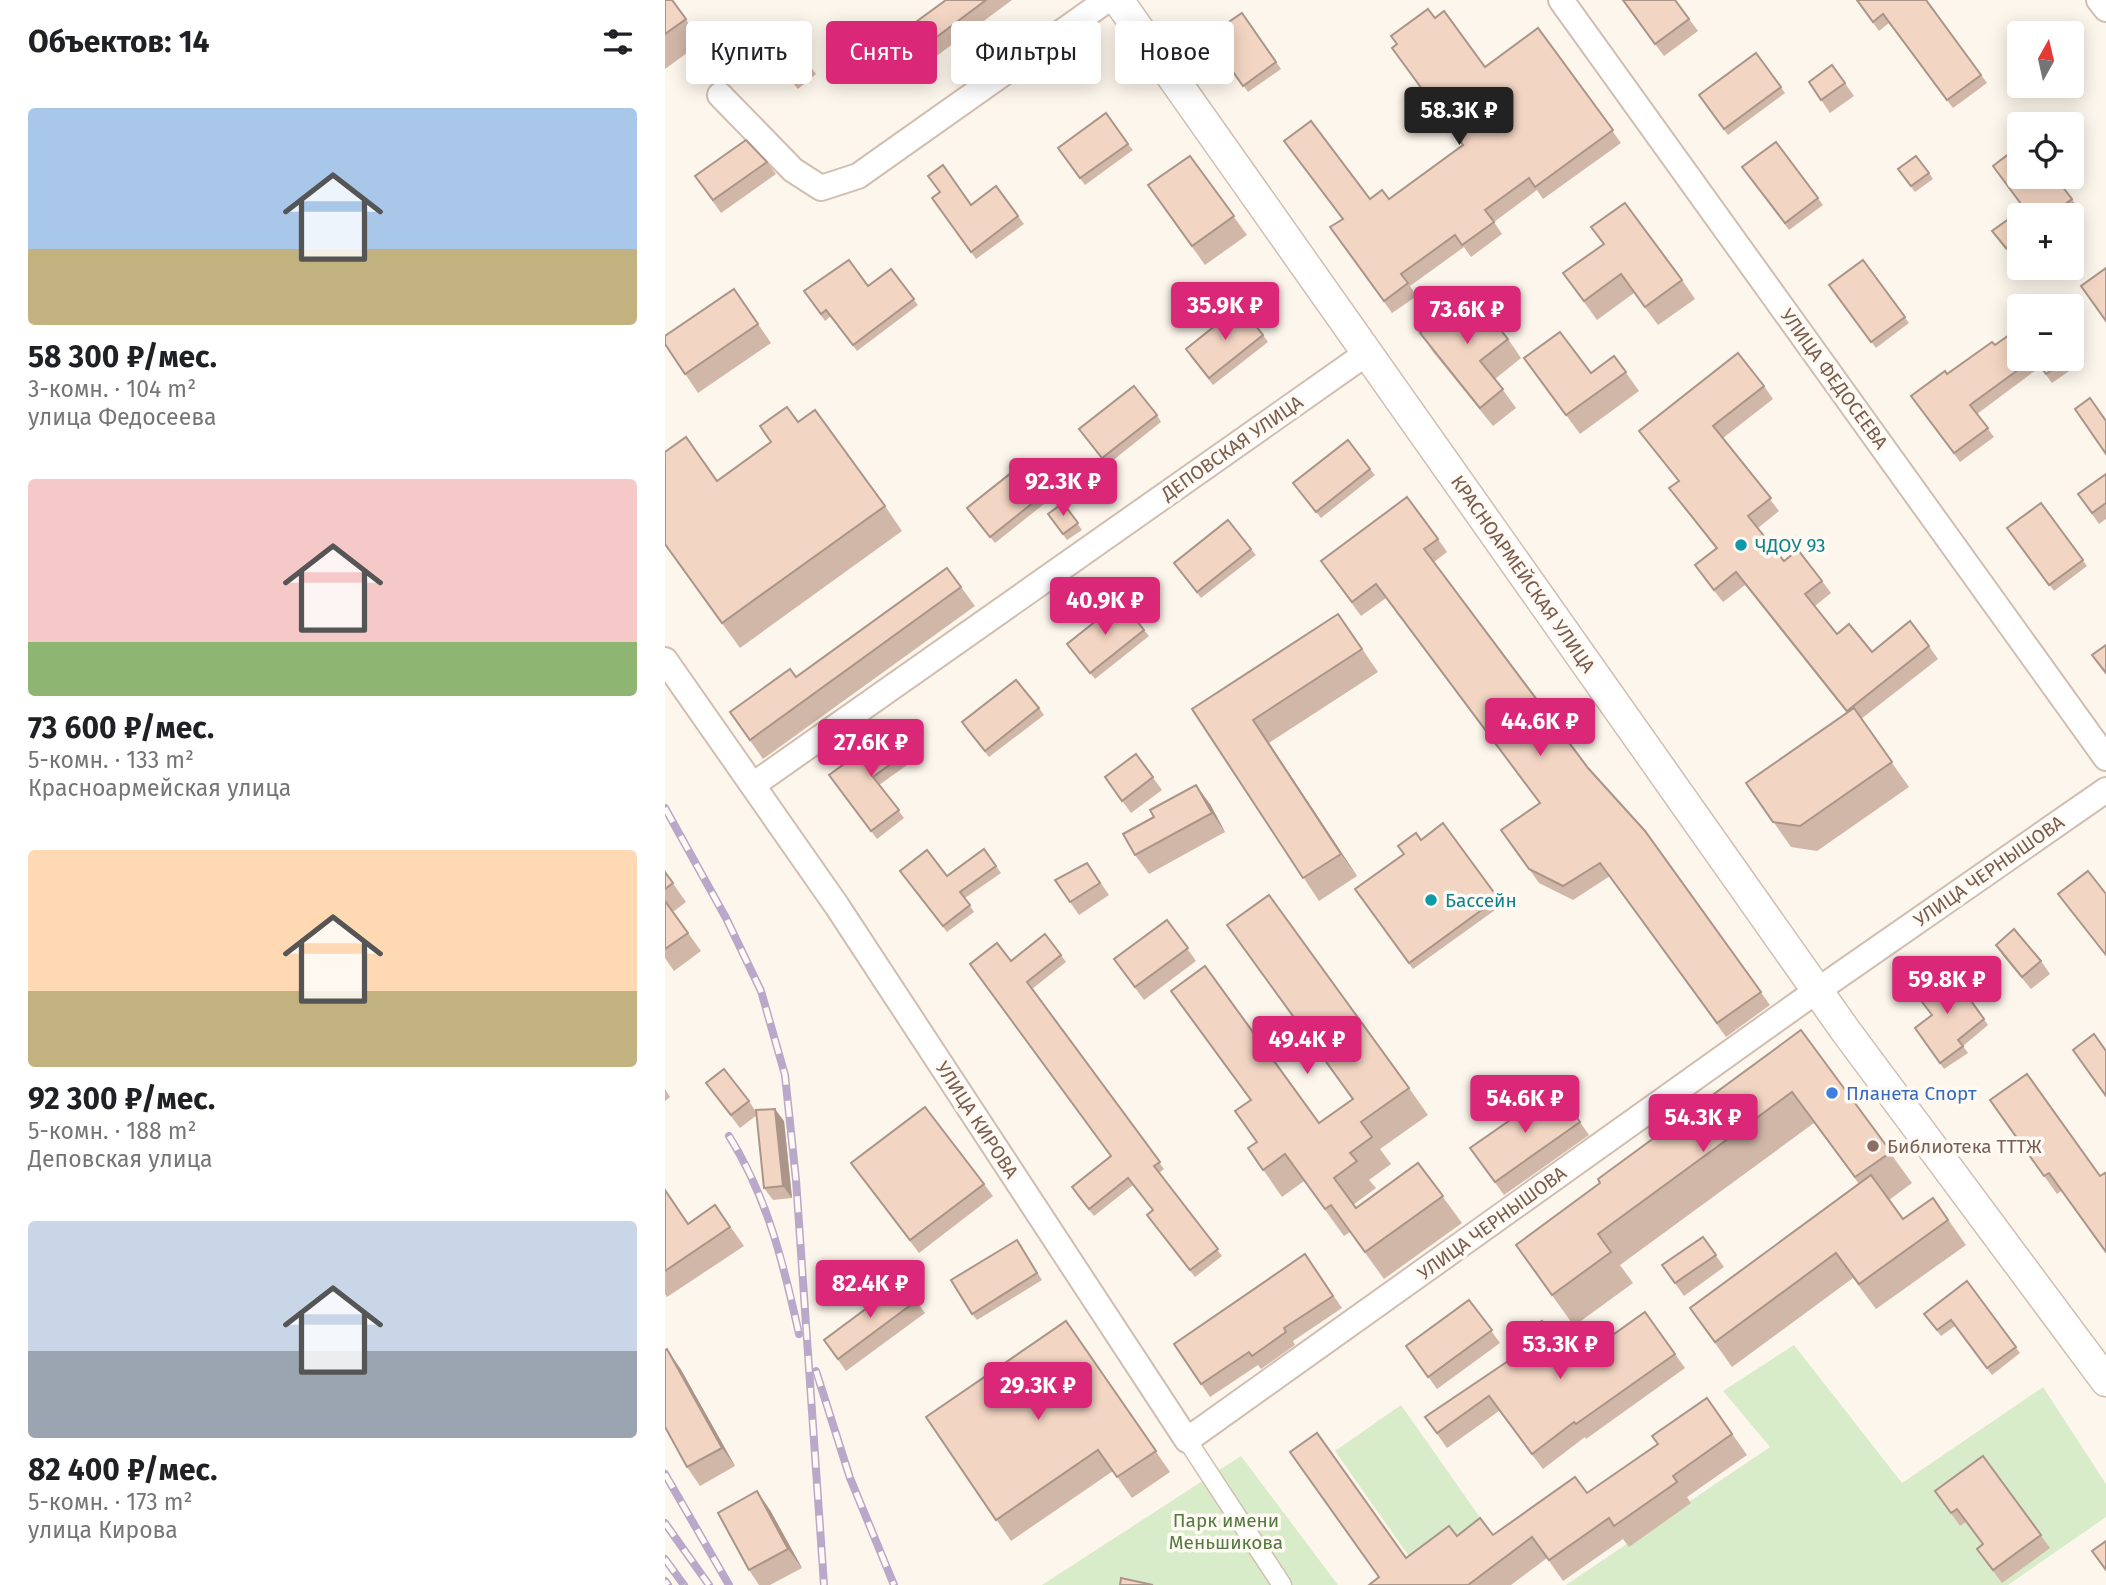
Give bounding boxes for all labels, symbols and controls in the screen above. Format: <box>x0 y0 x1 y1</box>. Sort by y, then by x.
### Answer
chip: Купить <box>686 21 812 84</box>
chip: Снять <box>826 21 937 84</box>
chip: Фильтры <box>951 21 1101 84</box>
chip: Новое <box>1115 21 1234 84</box>
north arrow <box>2007 21 2084 98</box>
map controls <box>2007 21 2084 371</box>
icon: filters <box>599 23 637 61</box>
text: Объектов: 14 <box>28 24 210 60</box>
pin: 58.3K ₽ <box>1394 88 1524 147</box>
text: 58.3K ₽ <box>1420 96 1498 124</box>
button: locate <box>2007 112 2084 189</box>
icon: home <box>270 154 396 280</box>
button: + <box>2007 203 2084 280</box>
pin: 35.9K ₽ <box>1160 282 1290 342</box>
pin: 73.6K ₽ <box>1402 286 1532 346</box>
text: 35.9K ₽ <box>1187 291 1263 319</box>
button: − <box>2007 294 2084 371</box>
text: 73.6K ₽ <box>1430 295 1504 323</box>
street label: УЛИЦА ФЕДОСЕЕВА <box>1775 304 1893 454</box>
text: 58 300 ₽/мес. <box>28 339 217 375</box>
text: 3-комн. · 104 m² <box>28 375 196 403</box>
street label: ДЕПОВСКАЯ УЛИЦА <box>1156 391 1307 506</box>
text: улица Федосеева <box>28 403 216 431</box>
pin: 92.3K ₽ <box>998 458 1128 518</box>
text: 92.3K ₽ <box>1025 467 1101 495</box>
street label: КРАСНОАРМЕЙСКАЯ УЛИЦА <box>1446 471 1600 677</box>
icon: home <box>270 525 396 651</box>
place label: ЧДОУ 93 <box>1755 534 1826 557</box>
marker: ЧДОУ 93 <box>1733 537 1749 553</box>
pin: 40.9K ₽ <box>1040 578 1170 637</box>
text: 40.9K ₽ <box>1066 586 1144 614</box>
pin: 44.6K ₽ <box>1475 698 1605 758</box>
text: 44.6K ₽ <box>1501 707 1579 735</box>
text: 73 600 ₽/мес. <box>28 710 214 746</box>
pin: 27.6K ₽ <box>806 720 936 779</box>
text: 27.6K ₽ <box>834 728 908 756</box>
text: 5-комн. · 133 m² <box>28 746 194 774</box>
text: Красноармейская улица <box>28 774 291 802</box>
street label: УЛИЦА ЧЕРНЫШОВА <box>1909 810 2069 932</box>
place label: Бассейн <box>1445 889 1517 912</box>
marker: Бассейн <box>1423 892 1439 908</box>
icon: home <box>270 896 396 1022</box>
pin: 59.8K ₽ <box>1882 956 2012 1016</box>
text: 59.8K ₽ <box>1908 965 1986 993</box>
pin: 49.4K ₽ <box>1242 1016 1372 1076</box>
text: 49.4K ₽ <box>1268 1025 1346 1053</box>
street label: УЛИЦА КИРОВА <box>931 1057 1023 1183</box>
pin: 54.6K ₽ <box>1460 1076 1590 1135</box>
text: 92 300 ₽/мес. <box>28 1081 215 1117</box>
place label: Планета Спорт <box>1846 1082 1977 1105</box>
text: 54.6K ₽ <box>1486 1084 1564 1112</box>
marker: Планета Спорт <box>1824 1085 1840 1101</box>
pin: 54.3K ₽ <box>1638 1094 1768 1154</box>
text: 54.3K ₽ <box>1665 1103 1741 1131</box>
text: 5-комн. · 188 m² <box>28 1117 196 1145</box>
place label: Библиотека ТТТЖ <box>1887 1135 2042 1158</box>
marker: Библиотека ТТТЖ <box>1865 1138 1881 1154</box>
text: Деповская улица <box>28 1145 212 1173</box>
street label: УЛИЦА ЧЕРНЫШОВА <box>1413 1161 1571 1285</box>
pin: 82.4K ₽ <box>805 1260 935 1320</box>
icon: home <box>270 1267 396 1393</box>
text: 82.4K ₽ <box>832 1269 908 1297</box>
pin: 53.3K ₽ <box>1495 1322 1625 1381</box>
text: 53.3K ₽ <box>1522 1330 1598 1358</box>
pin: 29.3K ₽ <box>973 1362 1103 1422</box>
text: 29.3K ₽ <box>1000 1371 1076 1399</box>
text: 82 400 ₽/мес. <box>28 1452 217 1488</box>
text: 5-комн. · 173 m² <box>28 1488 193 1516</box>
park label: Парк имени Меньшикова <box>1169 1509 1283 1554</box>
text: улица Кирова <box>28 1516 178 1544</box>

